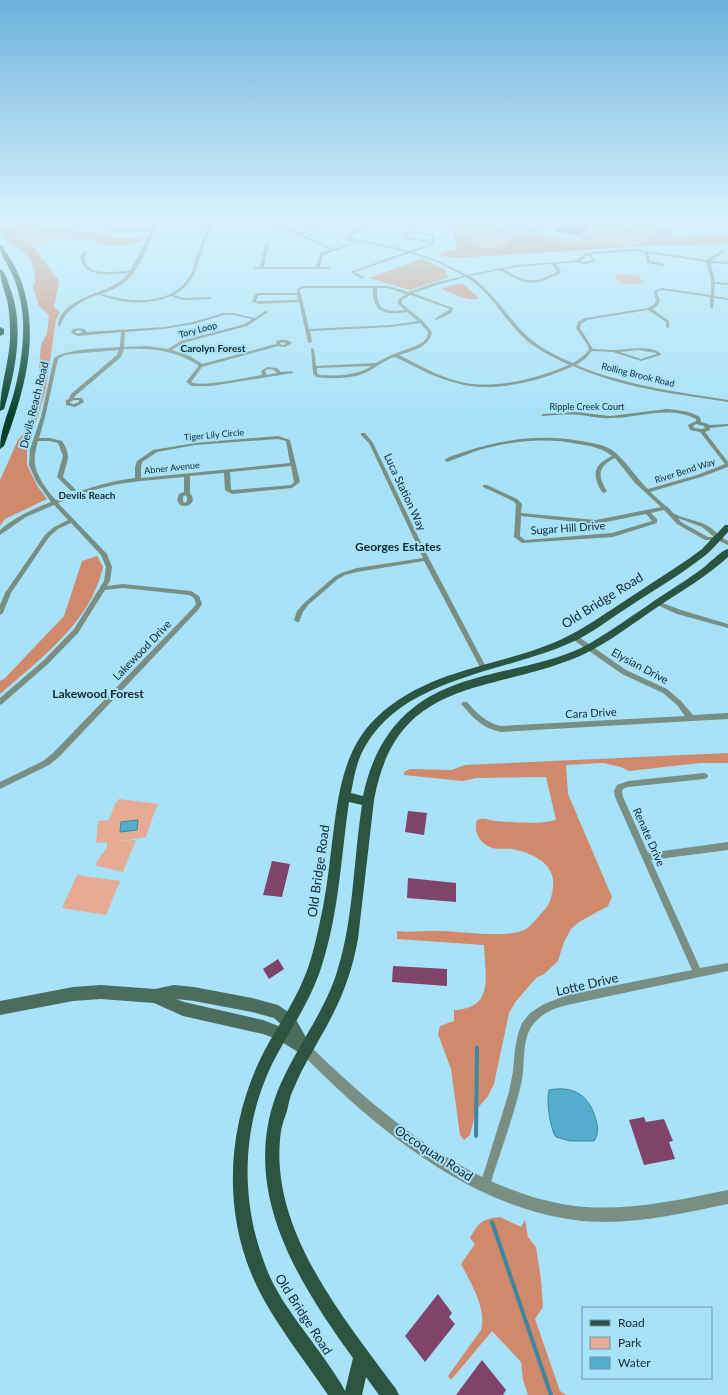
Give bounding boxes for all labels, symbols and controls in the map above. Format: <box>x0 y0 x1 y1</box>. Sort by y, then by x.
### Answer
street label: Tory Loop <box>178 319 218 340</box>
district label: Carolyn Forest <box>181 342 246 354</box>
street label: Devils Reach Road <box>16 360 51 450</box>
street label: Rolling Brook Road <box>601 360 676 389</box>
street label: Ripple Creek Court <box>549 401 625 412</box>
street label: Tiger Lily Circle <box>183 426 245 443</box>
street label: Luca Station Way <box>382 451 429 533</box>
street label: River Bend Way <box>653 455 717 485</box>
street label: Abner Avenue <box>144 459 200 476</box>
district label: Devils Reach <box>59 489 116 501</box>
street label: Sugar Hill Drive <box>530 518 606 537</box>
district label: Georges Estates <box>355 539 441 554</box>
street label: Old Bridge Road <box>558 569 646 631</box>
street label: Lakewood Drive <box>110 617 174 682</box>
street label: Elysian Drive <box>610 645 671 686</box>
district label: Lakewood Forest <box>52 686 144 701</box>
street label: Cara Drive <box>565 705 617 720</box>
street label: Renate Drive <box>631 806 668 868</box>
street label: Old Bridge Road <box>304 824 332 918</box>
street label: Lotte Drive <box>554 969 620 999</box>
street label: Occoquan Road <box>392 1122 476 1184</box>
street label: Old Bridge Road <box>272 1271 336 1357</box>
legend <box>582 1307 712 1379</box>
text: Road <box>618 1315 645 1330</box>
text: Park <box>618 1335 642 1350</box>
text: Water <box>618 1355 651 1370</box>

